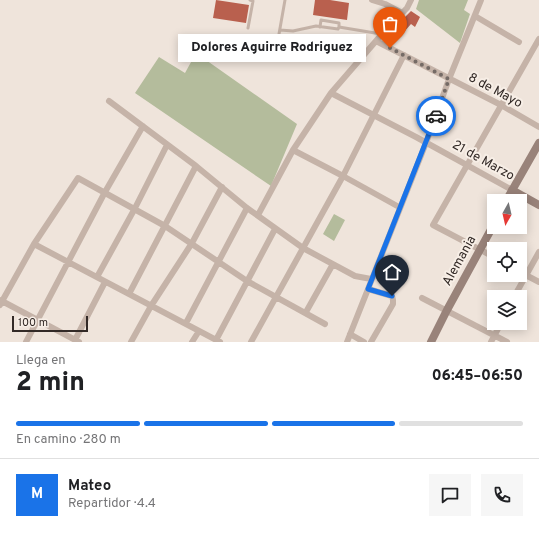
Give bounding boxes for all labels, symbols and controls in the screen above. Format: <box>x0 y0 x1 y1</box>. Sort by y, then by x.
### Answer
pin <box>373 7.0 407 48</box>
icon: bag <box>379 13 401 35</box>
callout: Dolores Aguirre Rodriguez <box>178 34 366 62</box>
text: Dolores Aguirre Rodriguez <box>191 40 353 56</box>
street label: 8 de Mayo <box>465 70 525 112</box>
courier <box>416 96 456 136</box>
icon: car <box>425 105 447 127</box>
street label: 21 de Marzo <box>449 137 517 185</box>
north arrow <box>487 194 527 234</box>
map controls <box>487 194 527 330</box>
street label: Alemania <box>440 233 480 289</box>
button: locate <box>487 242 527 282</box>
pin <box>375 255 409 296</box>
icon: home <box>381 261 403 283</box>
button: layers <box>487 290 527 330</box>
scale bar <box>12 314 88 333</box>
text: 100 m <box>18 316 48 330</box>
text: Llega en <box>16 353 66 369</box>
text: 2 min <box>16 367 85 400</box>
text: 06:45–06:50 <box>432 367 523 386</box>
text: En camino · 280 m <box>16 432 121 448</box>
button: chat <box>429 474 471 516</box>
button: phone <box>481 474 523 516</box>
text: Mateo <box>68 477 111 496</box>
text: M <box>31 485 43 504</box>
text: Repartidor · 4.4 <box>68 496 156 512</box>

